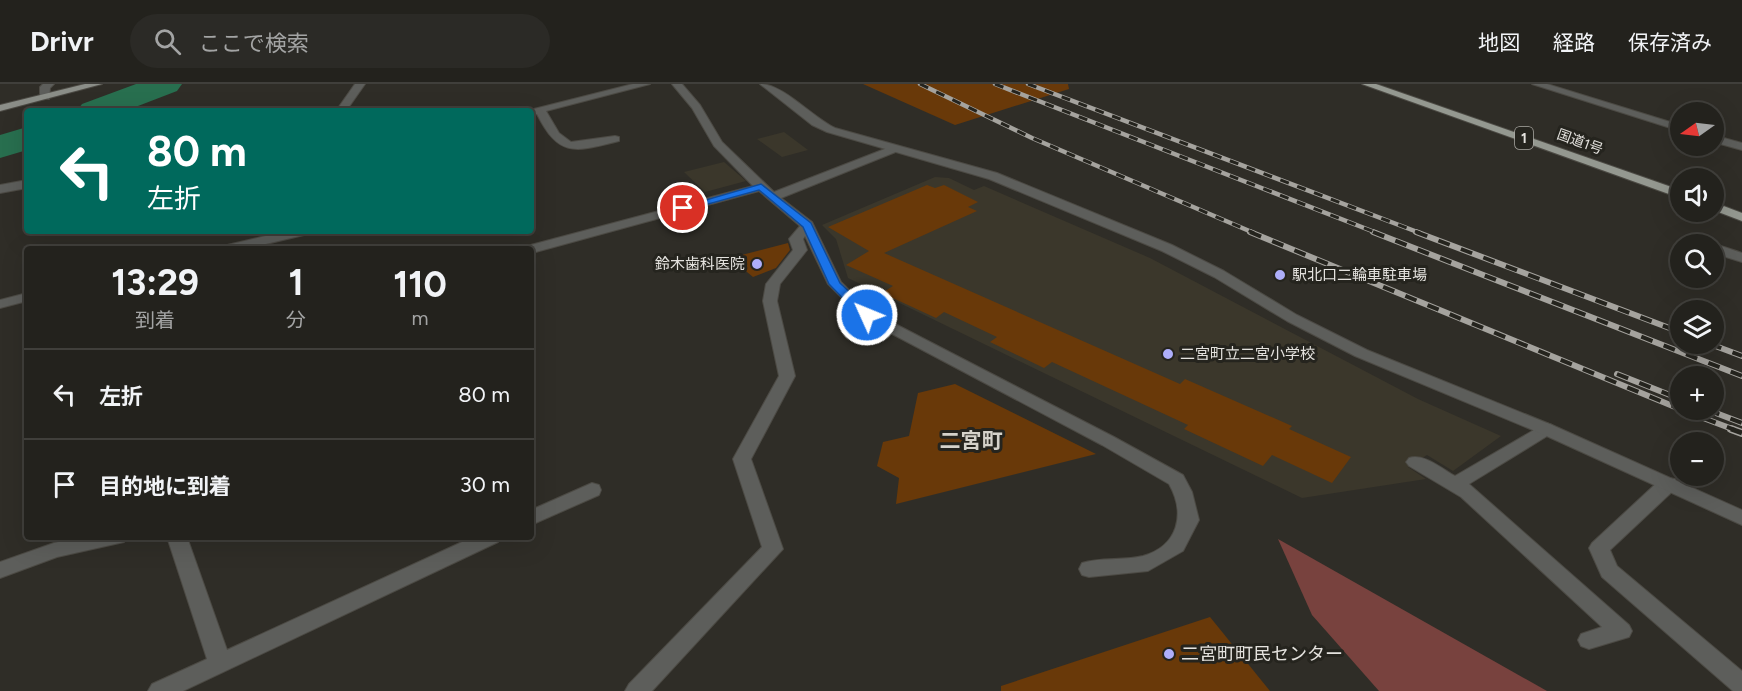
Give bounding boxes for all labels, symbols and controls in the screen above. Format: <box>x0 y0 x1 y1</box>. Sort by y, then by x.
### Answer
search box <box>130 14 550 68</box>
text: Drivr <box>30 24 94 58</box>
icon: search <box>151 25 184 58</box>
text: ここで検索 <box>199 30 309 57</box>
text: 地図 <box>1478 30 1520 55</box>
text: 経路 <box>1553 30 1595 55</box>
text: 保存済み <box>1628 30 1712 55</box>
north arrow <box>1670 102 1724 156</box>
map controls <box>1670 102 1724 486</box>
text: 80 m <box>147 126 247 177</box>
street label: 国道1号 <box>1555 126 1605 158</box>
road number: 1 <box>1515 127 1533 149</box>
icon: left <box>48 132 126 210</box>
button: sound <box>1670 168 1724 222</box>
text: 左折 <box>147 182 201 215</box>
pin <box>657 182 708 233</box>
icon: arrive <box>666 191 699 224</box>
button: search <box>1670 234 1724 288</box>
place label: 鈴木歯科医院 <box>655 255 745 273</box>
marker: 鈴木歯科医院 <box>750 257 764 271</box>
text: 13:29 <box>111 261 199 304</box>
text: 1 <box>288 261 304 304</box>
text: 110 <box>393 263 447 306</box>
place label: 駅北口二輪車駐車場 <box>1292 266 1427 284</box>
marker: 駅北口二輪車駐車場 <box>1273 268 1287 282</box>
position arrow <box>835 283 899 347</box>
button: layers <box>1670 300 1724 354</box>
text: m <box>412 306 429 330</box>
text: 到着 <box>135 308 175 332</box>
text: 分 <box>286 308 306 332</box>
place label: 二宮町立二宮小学校 <box>1180 345 1315 363</box>
marker: 二宮町立二宮小学校 <box>1161 347 1175 361</box>
button: + <box>1670 366 1724 420</box>
icon: left <box>48 378 81 411</box>
text: 80 m <box>458 381 510 408</box>
text: 左折 <box>99 383 143 410</box>
district label: 二宮町 <box>940 428 1003 453</box>
button: − <box>1670 432 1724 486</box>
icon: arrive <box>48 468 81 501</box>
text: 30 m <box>460 471 510 498</box>
text: 目的地に到着 <box>99 473 231 500</box>
place label: 二宮町町民センター <box>1181 643 1343 665</box>
marker: 二宮町町民センター <box>1162 647 1176 661</box>

